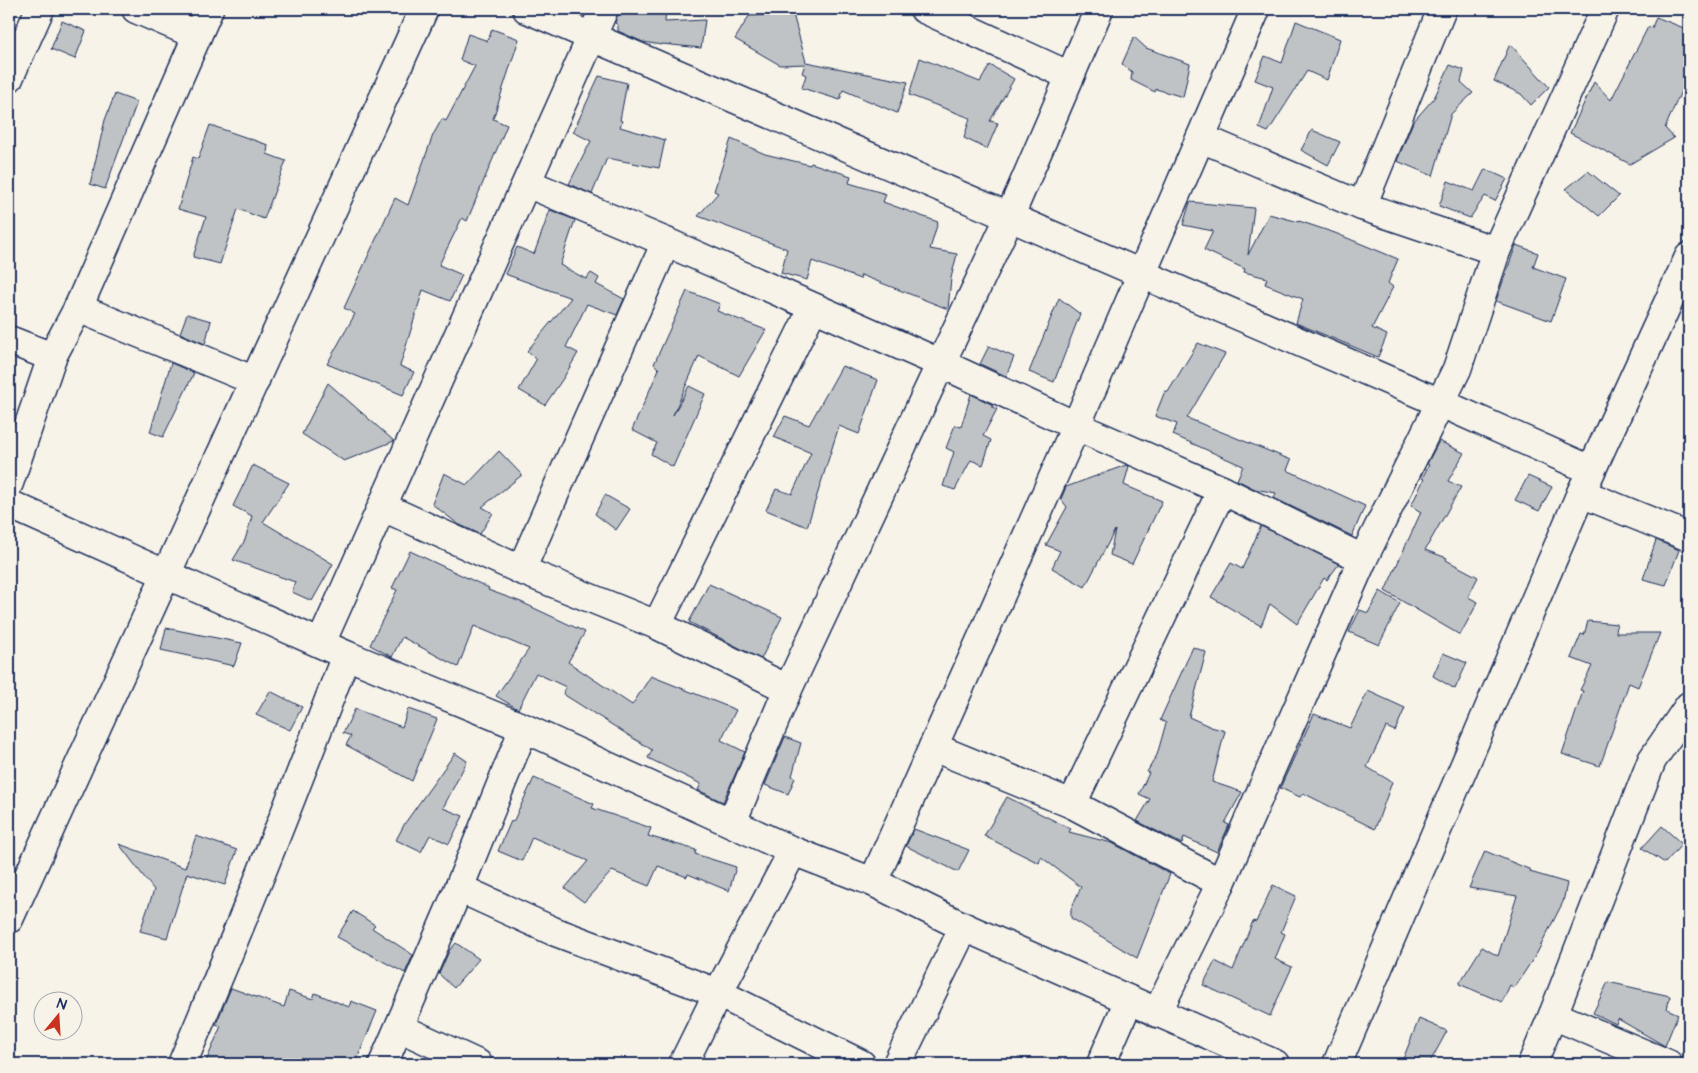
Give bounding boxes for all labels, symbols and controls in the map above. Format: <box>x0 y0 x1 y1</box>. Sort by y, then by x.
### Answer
north arrow <box>32 990 82 1040</box>
text: N <box>54 994 69 1016</box>

